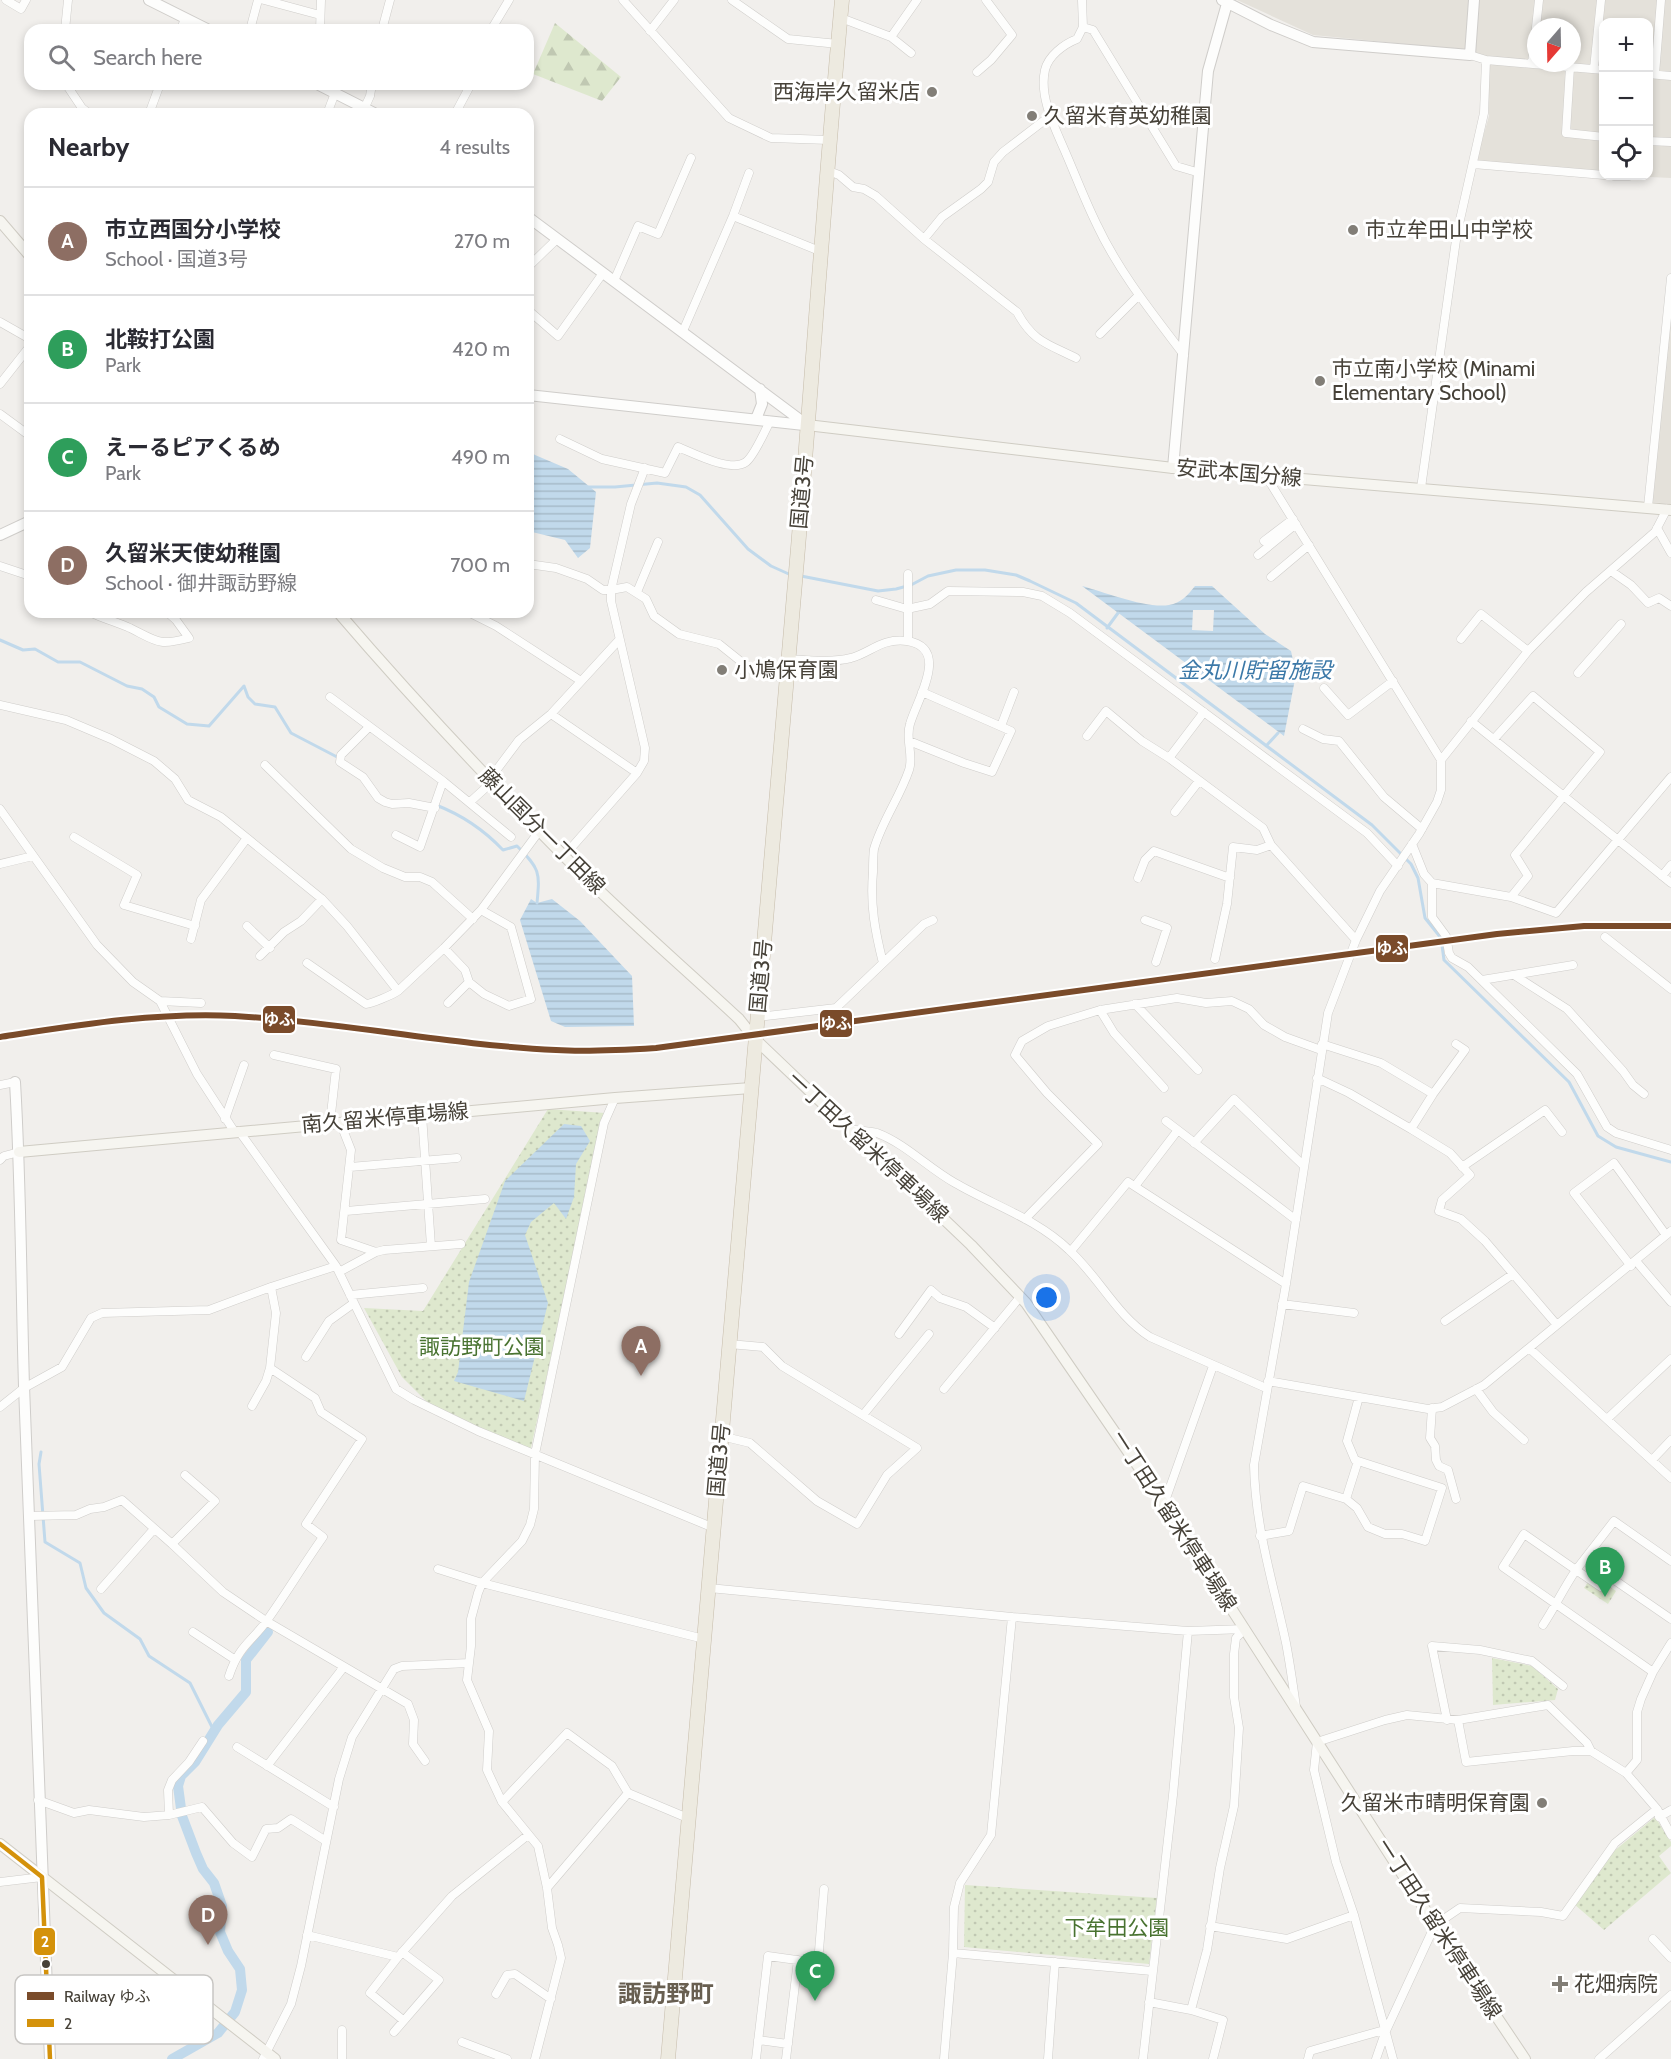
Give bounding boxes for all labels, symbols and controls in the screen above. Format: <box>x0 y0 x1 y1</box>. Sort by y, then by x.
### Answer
north arrow <box>1527 18 1581 72</box>
map controls <box>1599 18 1653 180</box>
button: + <box>1599 18 1653 72</box>
search box <box>24 24 534 90</box>
icon: search <box>45 41 78 74</box>
text: Search here <box>93 44 202 71</box>
button: − <box>1599 72 1653 126</box>
place label: 西海岸久留米店 <box>773 79 920 104</box>
marker: 西海岸久留米店 <box>925 85 939 99</box>
place label: 久留米育英幼稚園 <box>1044 103 1212 128</box>
marker: 久留米育英幼稚園 <box>1025 109 1039 123</box>
button: locate <box>1599 126 1653 180</box>
text: Nearby <box>48 131 129 163</box>
text: 4 results <box>439 135 510 159</box>
text: 市立西国分小学校 <box>105 216 281 243</box>
place label: 市立牟田山中学校 <box>1365 217 1533 242</box>
marker: 市立牟田山中学校 <box>1346 223 1360 237</box>
text: A <box>61 229 74 253</box>
text: 270 m <box>454 229 510 253</box>
text: School · 国道3号 <box>105 247 248 271</box>
text: 北鞍打公園 <box>105 326 215 353</box>
text: B <box>61 337 74 361</box>
text: 420 m <box>452 337 510 361</box>
text: Park <box>105 353 141 377</box>
place label: 市立南小学校 (Minami Elementary School) <box>1332 356 1535 405</box>
marker: 市立南小学校 (Minami Elementary School) <box>1313 374 1327 388</box>
text: えーるピアくるめ <box>105 434 281 461</box>
text: C <box>61 445 74 469</box>
text: 490 m <box>451 445 510 469</box>
street label: 国道3号 <box>786 454 817 530</box>
street label: 安武本国分線 <box>1175 455 1303 490</box>
text: Park <box>105 461 141 485</box>
text: 久留米天使幼稚園 <box>105 540 281 567</box>
text: D <box>60 553 75 577</box>
text: 700 m <box>450 553 510 577</box>
text: School · 御井諏訪野線 <box>105 571 297 595</box>
place label: 小鳩保育園 <box>734 657 839 682</box>
water label: 金丸川貯留施設 <box>1178 657 1335 684</box>
marker: 小鳩保育園 <box>715 663 729 677</box>
street label: 藤山国分一丁田線 <box>474 762 611 899</box>
line badge: ゆふ <box>1375 934 1409 963</box>
street label: 国道3号 <box>745 938 776 1014</box>
text: ゆふ <box>1376 939 1408 958</box>
line badge: ゆふ <box>262 1005 296 1034</box>
line badge: ゆふ <box>819 1009 853 1038</box>
text: ゆふ <box>263 1010 295 1029</box>
text: ゆふ <box>820 1014 852 1033</box>
street label: 一丁田久留米停車場線 <box>783 1066 954 1227</box>
street label: 南久留米停車場線 <box>300 1098 470 1137</box>
your location <box>1032 1283 1061 1312</box>
pin: A <box>622 1326 660 1376</box>
park label: 諏訪野町公園 <box>419 1334 545 1359</box>
street label: 国道3号 <box>703 1422 734 1498</box>
street label: 一丁田久留米停車場線 <box>1107 1426 1242 1616</box>
pin: B <box>1586 1548 1624 1597</box>
place label: 久留米市晴明保育園 <box>1341 1790 1530 1815</box>
marker: 久留米市晴明保育園 <box>1535 1796 1549 1810</box>
street label: 一丁田久留米停車場線 <box>1372 1834 1507 2024</box>
pin: D <box>188 1896 228 1945</box>
park label: 下牟田公園 <box>1065 1915 1170 1940</box>
line badge: 2 <box>33 1927 56 1956</box>
text: 2 <box>41 1932 49 1951</box>
pin: C <box>796 1952 834 2001</box>
unlabelled marker <box>40 1958 52 1970</box>
place label: 花畑病院 <box>1574 1971 1658 1996</box>
legend <box>15 1975 213 2044</box>
marker: 花畑病院 <box>1551 1975 1569 1993</box>
district label: 諏訪野町 <box>618 1979 714 2008</box>
text: Railway ゆふ <box>64 1987 151 2006</box>
text: 2 <box>64 2014 72 2033</box>

